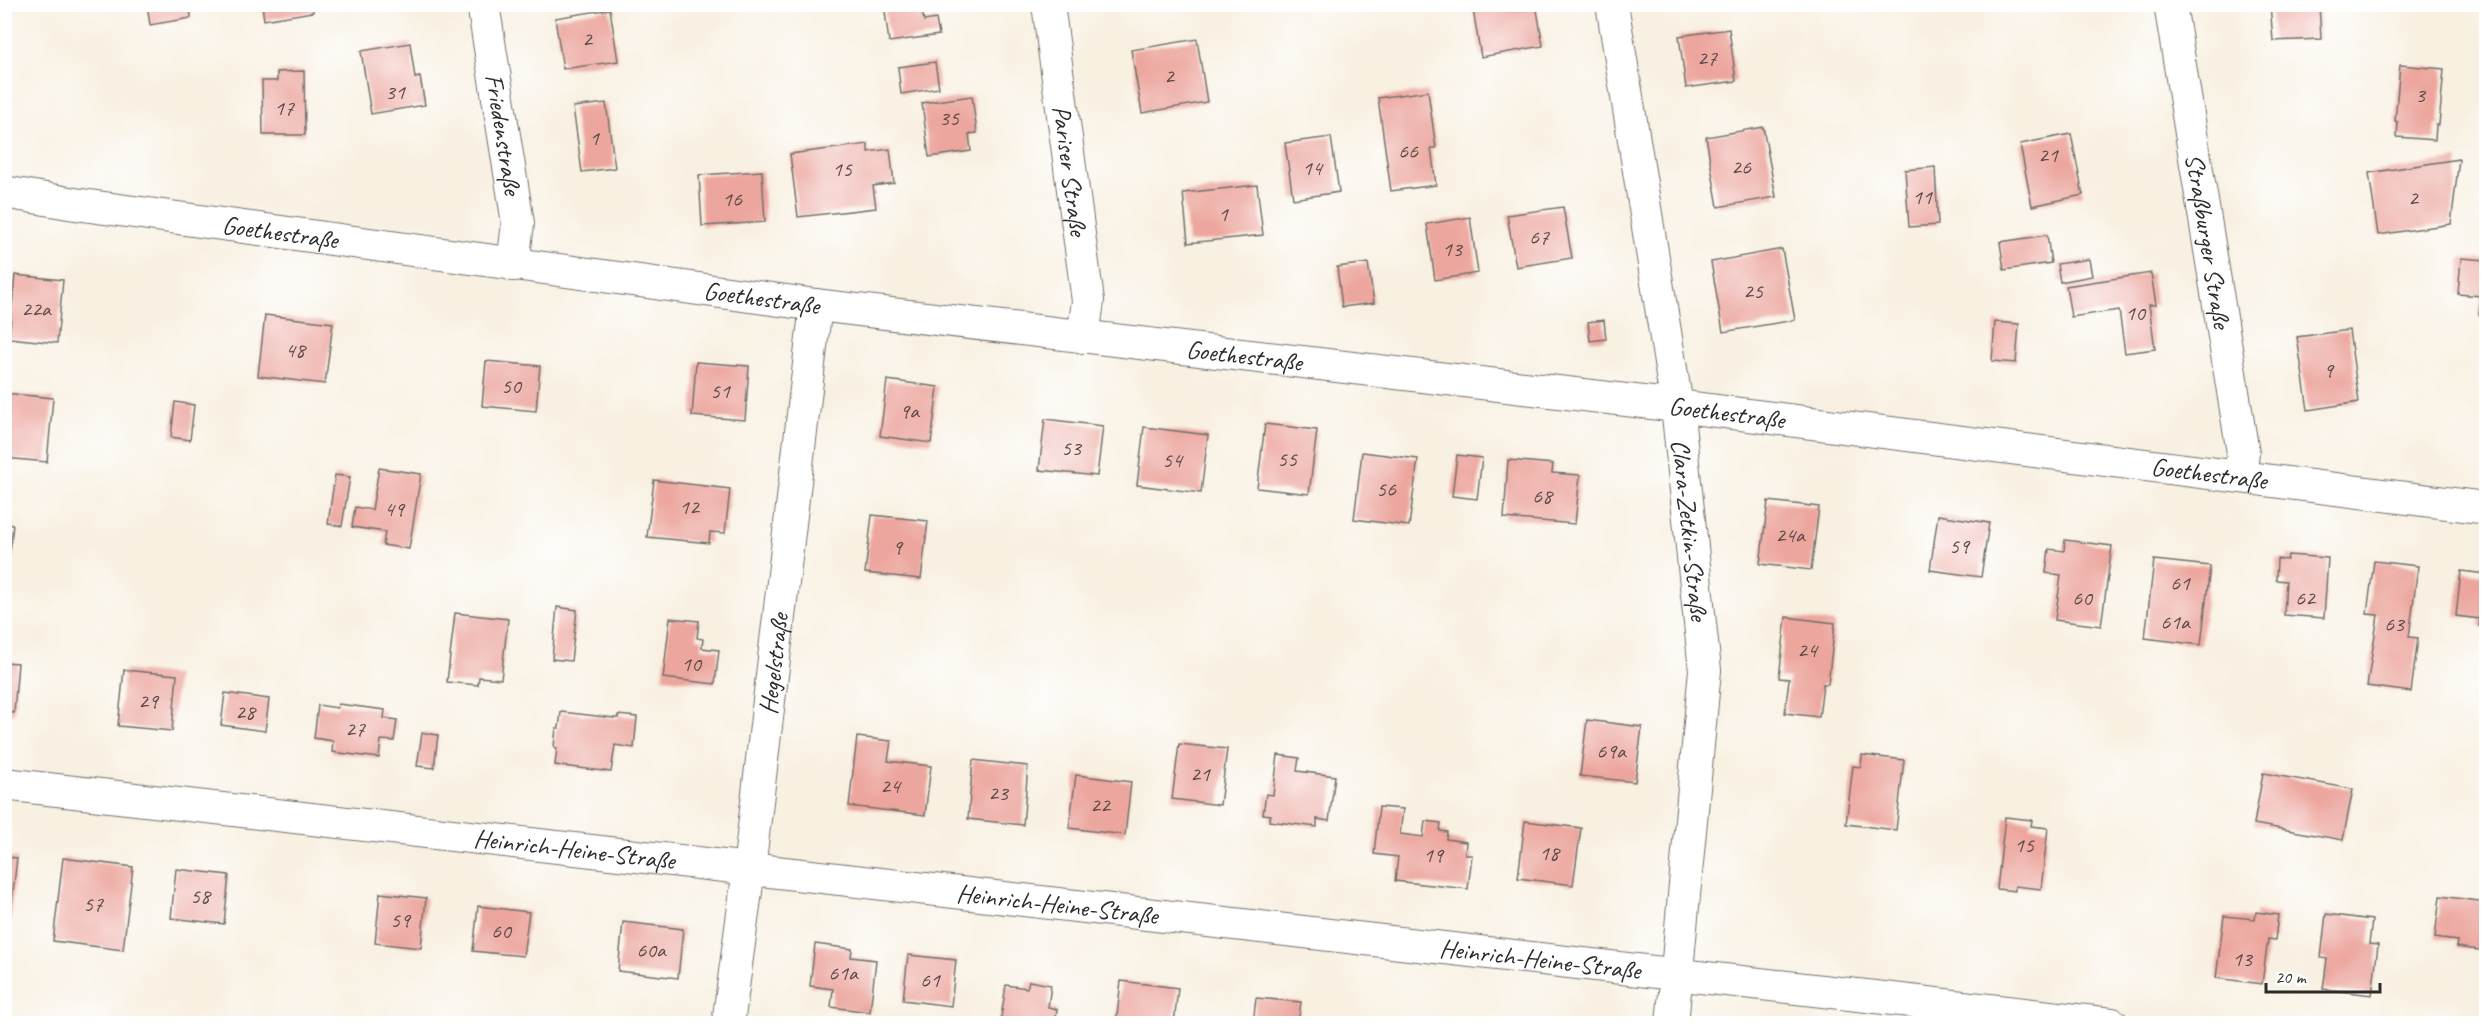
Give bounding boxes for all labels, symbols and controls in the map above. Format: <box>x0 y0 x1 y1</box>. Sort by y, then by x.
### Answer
house number: 2 <box>582 25 594 53</box>
house number: 27 <box>1697 44 1718 72</box>
house number: 2 <box>1164 62 1176 90</box>
street label: Friedenstraße <box>478 72 530 200</box>
house number: 31 <box>385 78 406 106</box>
house number: 3 <box>2415 81 2427 109</box>
house number: 17 <box>274 94 295 122</box>
street label: Pariser Straße <box>1045 103 1096 240</box>
house number: 35 <box>939 104 960 132</box>
house number: 1 <box>589 124 600 152</box>
house number: 66 <box>1398 137 1419 165</box>
house number: 21 <box>2038 141 2059 169</box>
street label: Straßburger Straße <box>2178 151 2239 333</box>
house number: 26 <box>1731 153 1752 181</box>
house number: 14 <box>1302 154 1324 182</box>
house number: 15 <box>832 155 853 183</box>
house number: 11 <box>1912 183 1933 211</box>
house number: 2 <box>2408 184 2420 212</box>
house number: 16 <box>722 185 743 213</box>
house number: 1 <box>1218 200 1229 228</box>
street label: Goethestraße <box>220 208 342 256</box>
house number: 67 <box>1529 223 1550 251</box>
house number: 13 <box>1442 235 1464 263</box>
street label: Goethestraße <box>702 273 824 322</box>
house number: 25 <box>1743 277 1764 305</box>
house number: 22a <box>21 295 52 323</box>
house number: 10 <box>2125 299 2147 327</box>
street label: Goethestraße <box>1185 332 1306 379</box>
house number: 48 <box>285 336 307 364</box>
house number: 9 <box>2323 356 2335 384</box>
house number: 50 <box>501 372 523 400</box>
house number: 51 <box>710 377 731 405</box>
street label: Goethestraße <box>1667 389 1789 436</box>
house number: 9a <box>899 397 920 425</box>
house number: 53 <box>1061 434 1083 462</box>
street label: Clara-Zetkin-Straße <box>1664 438 1716 625</box>
house number: 55 <box>1277 445 1298 473</box>
house number: 54 <box>1162 446 1184 474</box>
street label: Goethestraße <box>2149 449 2271 497</box>
house number: 56 <box>1376 475 1397 503</box>
house number: 68 <box>1532 482 1554 510</box>
house number: 12 <box>679 493 701 521</box>
house number: 49 <box>384 495 406 523</box>
house number: 24a <box>1775 521 1806 549</box>
house number: 59 <box>1949 532 1971 560</box>
house number: 9 <box>892 533 904 561</box>
house number: 61 <box>2170 569 2191 597</box>
house number: 60 <box>2072 584 2094 612</box>
house number: 62 <box>2295 584 2317 612</box>
house number: 61a <box>2160 608 2191 636</box>
street label: Hegelstraße <box>751 609 796 716</box>
house number: 63 <box>2384 610 2406 638</box>
house number: 24 <box>1797 636 1819 664</box>
house number: 10 <box>681 650 703 678</box>
house number: 29 <box>138 687 160 715</box>
house number: 28 <box>235 698 257 726</box>
house number: 27 <box>345 715 366 743</box>
house number: 69a <box>1596 737 1627 765</box>
house number: 21 <box>1190 760 1211 788</box>
house number: 24 <box>880 772 902 800</box>
house number: 23 <box>988 779 1010 807</box>
house number: 22 <box>1090 791 1112 819</box>
street label: Heinrich-Heine-Straße <box>472 821 679 877</box>
house number: 15 <box>2014 831 2035 859</box>
house number: 18 <box>1539 839 1561 867</box>
house number: 19 <box>1423 841 1445 869</box>
street label: Heinrich-Heine-Straße <box>955 876 1162 932</box>
house number: 58 <box>190 882 212 910</box>
house number: 57 <box>83 890 104 918</box>
house number: 59 <box>390 906 412 934</box>
house number: 60 <box>491 917 513 945</box>
street label: Heinrich-Heine-Straße <box>1438 931 1645 987</box>
house number: 60a <box>636 936 667 964</box>
house number: 13 <box>2232 945 2254 973</box>
scale bar <box>2266 956 2380 994</box>
house number: 61a <box>828 959 859 987</box>
house number: 61 <box>920 966 941 994</box>
text: 20 m <box>2275 966 2308 988</box>

